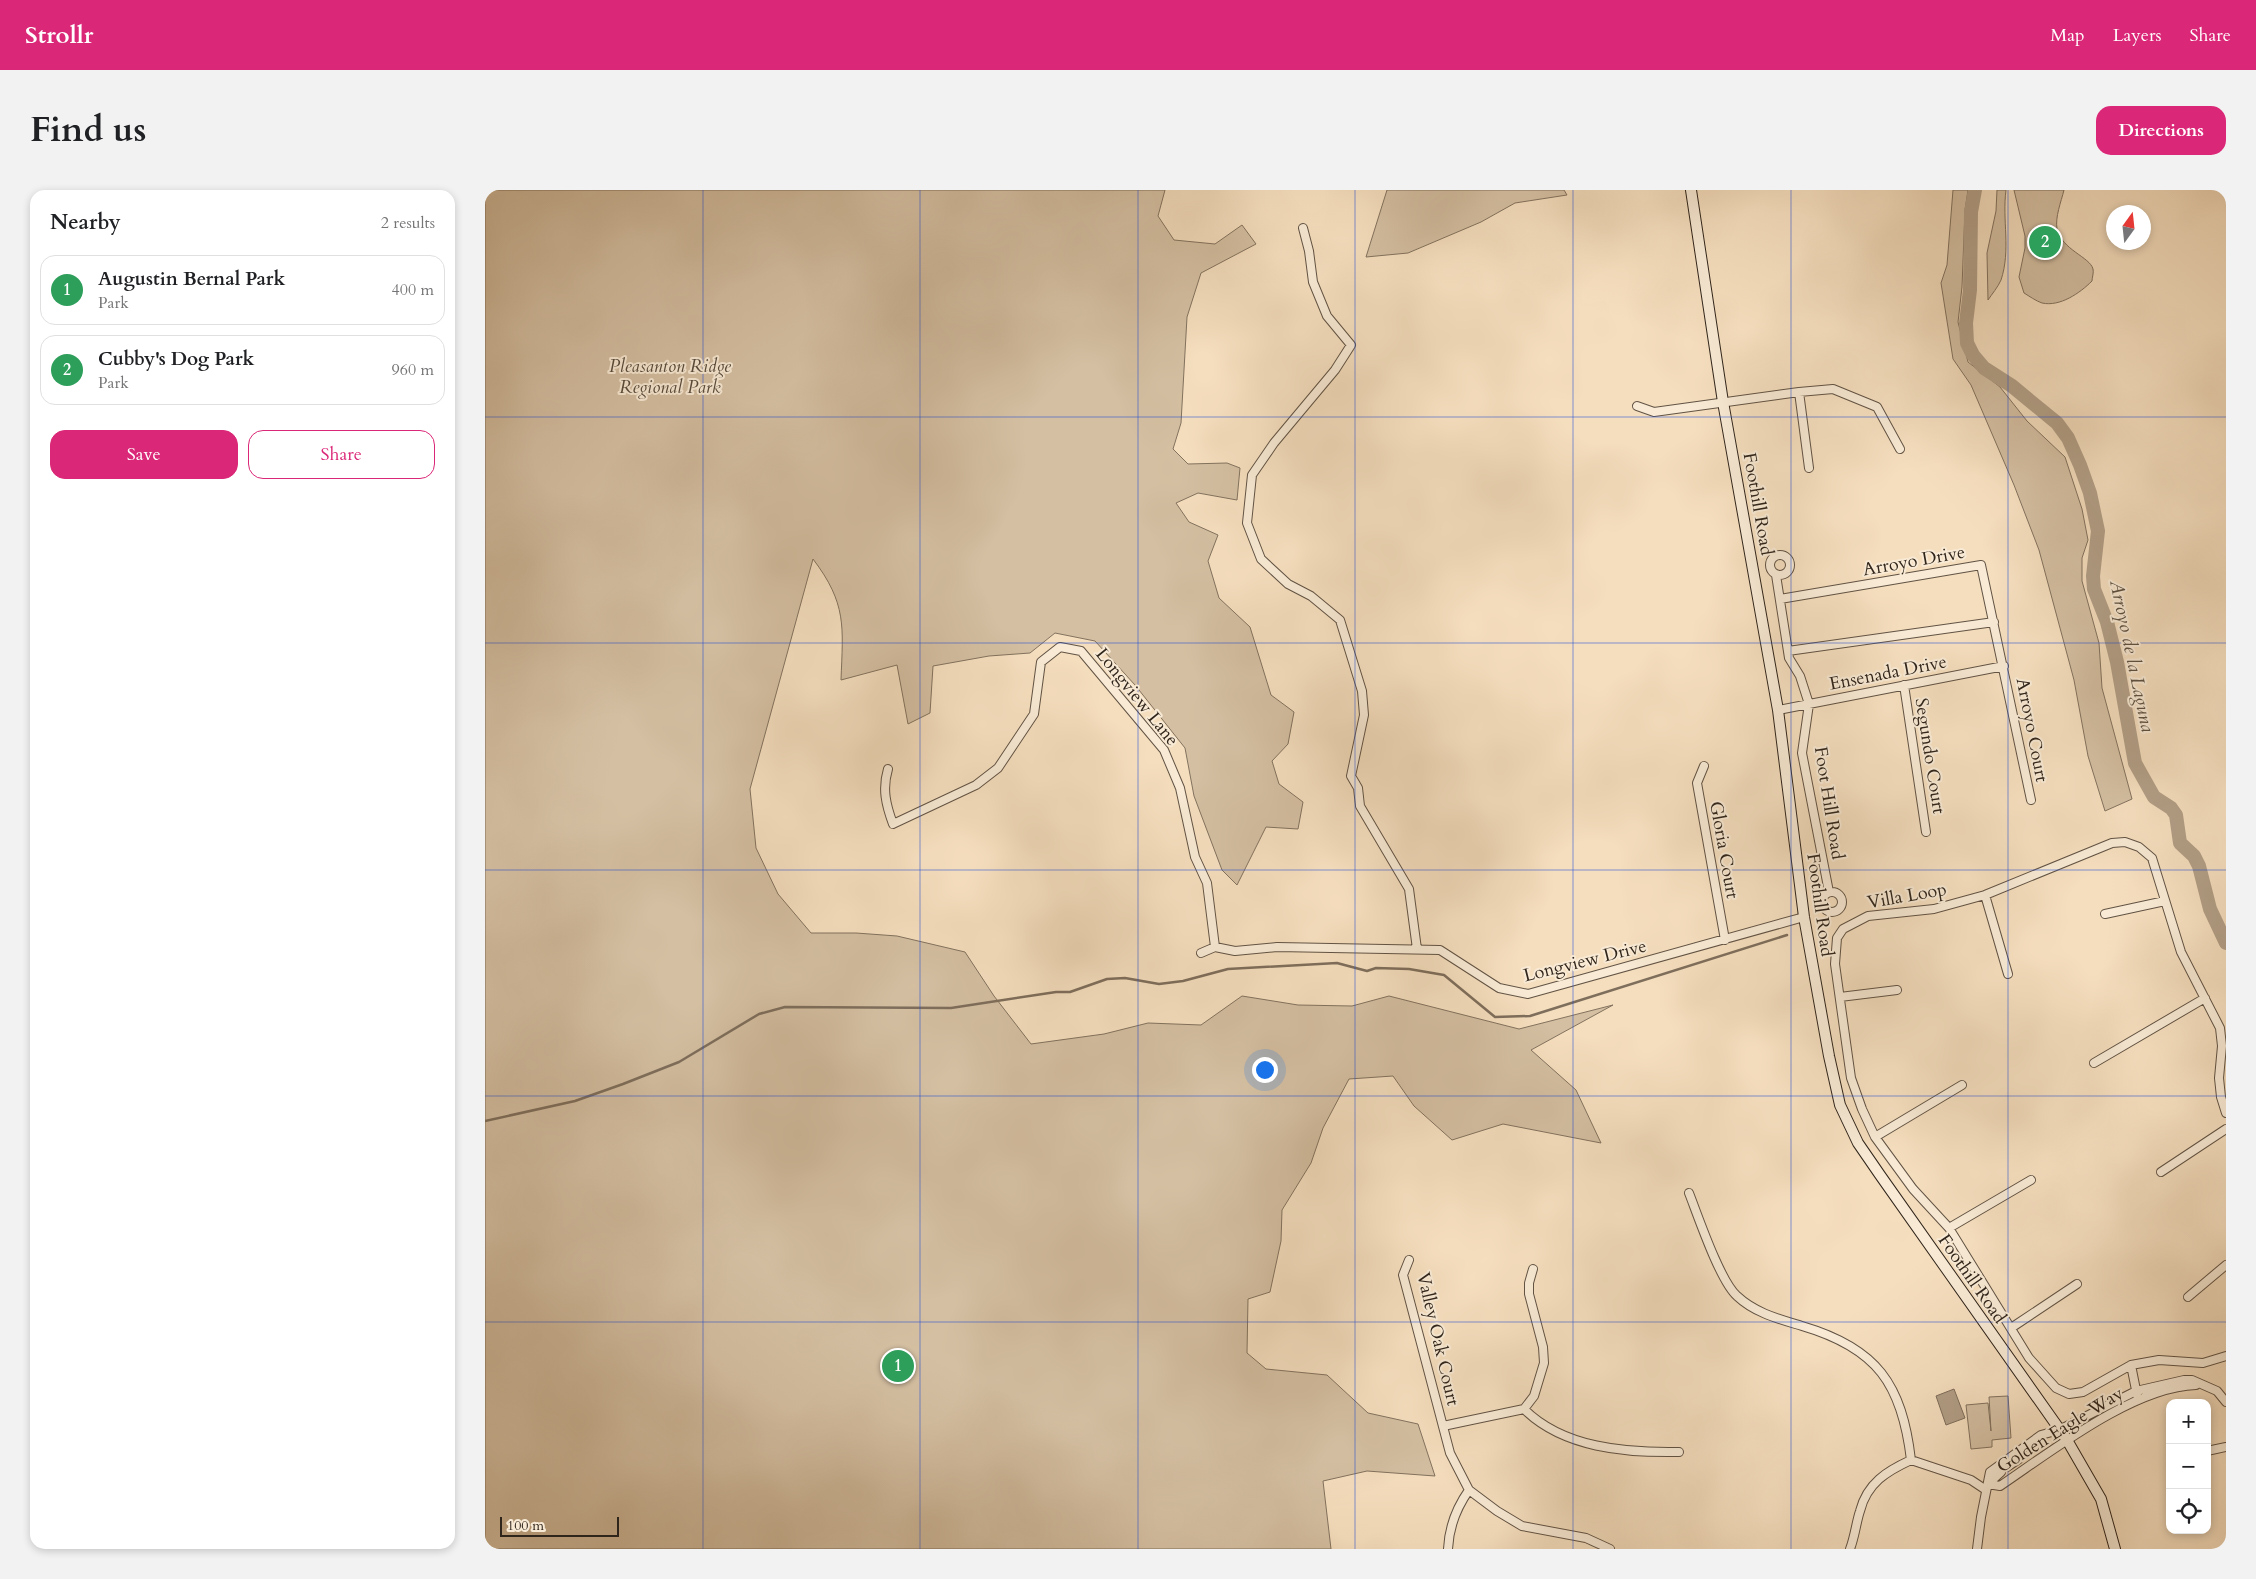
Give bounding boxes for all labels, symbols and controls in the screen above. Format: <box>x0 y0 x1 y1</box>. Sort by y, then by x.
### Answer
text: Strollr <box>25 19 93 52</box>
text: Map <box>2050 23 2085 48</box>
text: Layers <box>2113 23 2162 48</box>
text: Share <box>2190 23 2231 48</box>
text: Find us <box>30 106 146 154</box>
button: Directions <box>2096 106 2226 155</box>
north arrow <box>2106 205 2151 250</box>
text: Nearby <box>50 208 121 237</box>
text: 2 results <box>381 212 435 234</box>
pin: 2 <box>2029 223 2061 261</box>
text: Augustin Bernal Park <box>98 266 285 292</box>
text: 1 <box>63 279 71 301</box>
text: 400 m <box>392 279 434 301</box>
text: Park <box>98 292 129 314</box>
text: Cubby's Dog Park <box>98 346 254 372</box>
park label: Pleasanton Ridge Regional Park <box>609 354 732 400</box>
text: 2 <box>63 359 71 381</box>
text: 960 m <box>392 359 434 381</box>
text: Park <box>98 372 129 394</box>
button: Save <box>50 430 238 479</box>
button: Share <box>248 430 435 479</box>
street label: Foothill Road <box>1737 451 1779 558</box>
street label: Arroyo Drive <box>1861 540 1967 582</box>
water label: Arroyo de la Laguna <box>2103 576 2161 735</box>
street label: Longview Lane <box>1090 643 1184 751</box>
street label: Ensenada Drive <box>1827 649 1949 697</box>
street label: Arroyo Court <box>2010 676 2054 784</box>
street label: Segundo Court <box>1908 696 1952 816</box>
street label: Foot Hill Road <box>1808 745 1850 862</box>
street label: Gloria Court <box>1703 799 1745 901</box>
street label: Foothill Road <box>1800 852 1840 959</box>
street label: Villa Loop <box>1865 877 1949 915</box>
street label: Longview Drive <box>1521 934 1649 988</box>
your location <box>1252 1057 1278 1083</box>
street label: Foothill Road <box>1932 1229 2012 1329</box>
street label: Valley Oak Court <box>1411 1270 1466 1408</box>
pin: 1 <box>882 1347 914 1385</box>
street label: Golden Eagle Way <box>1992 1381 2129 1479</box>
map controls <box>2166 1399 2211 1534</box>
button: + <box>2166 1399 2211 1444</box>
button: − <box>2166 1444 2211 1489</box>
button: locate <box>2166 1489 2211 1534</box>
scale bar <box>500 1514 619 1537</box>
text: 100 m <box>507 1516 544 1535</box>

